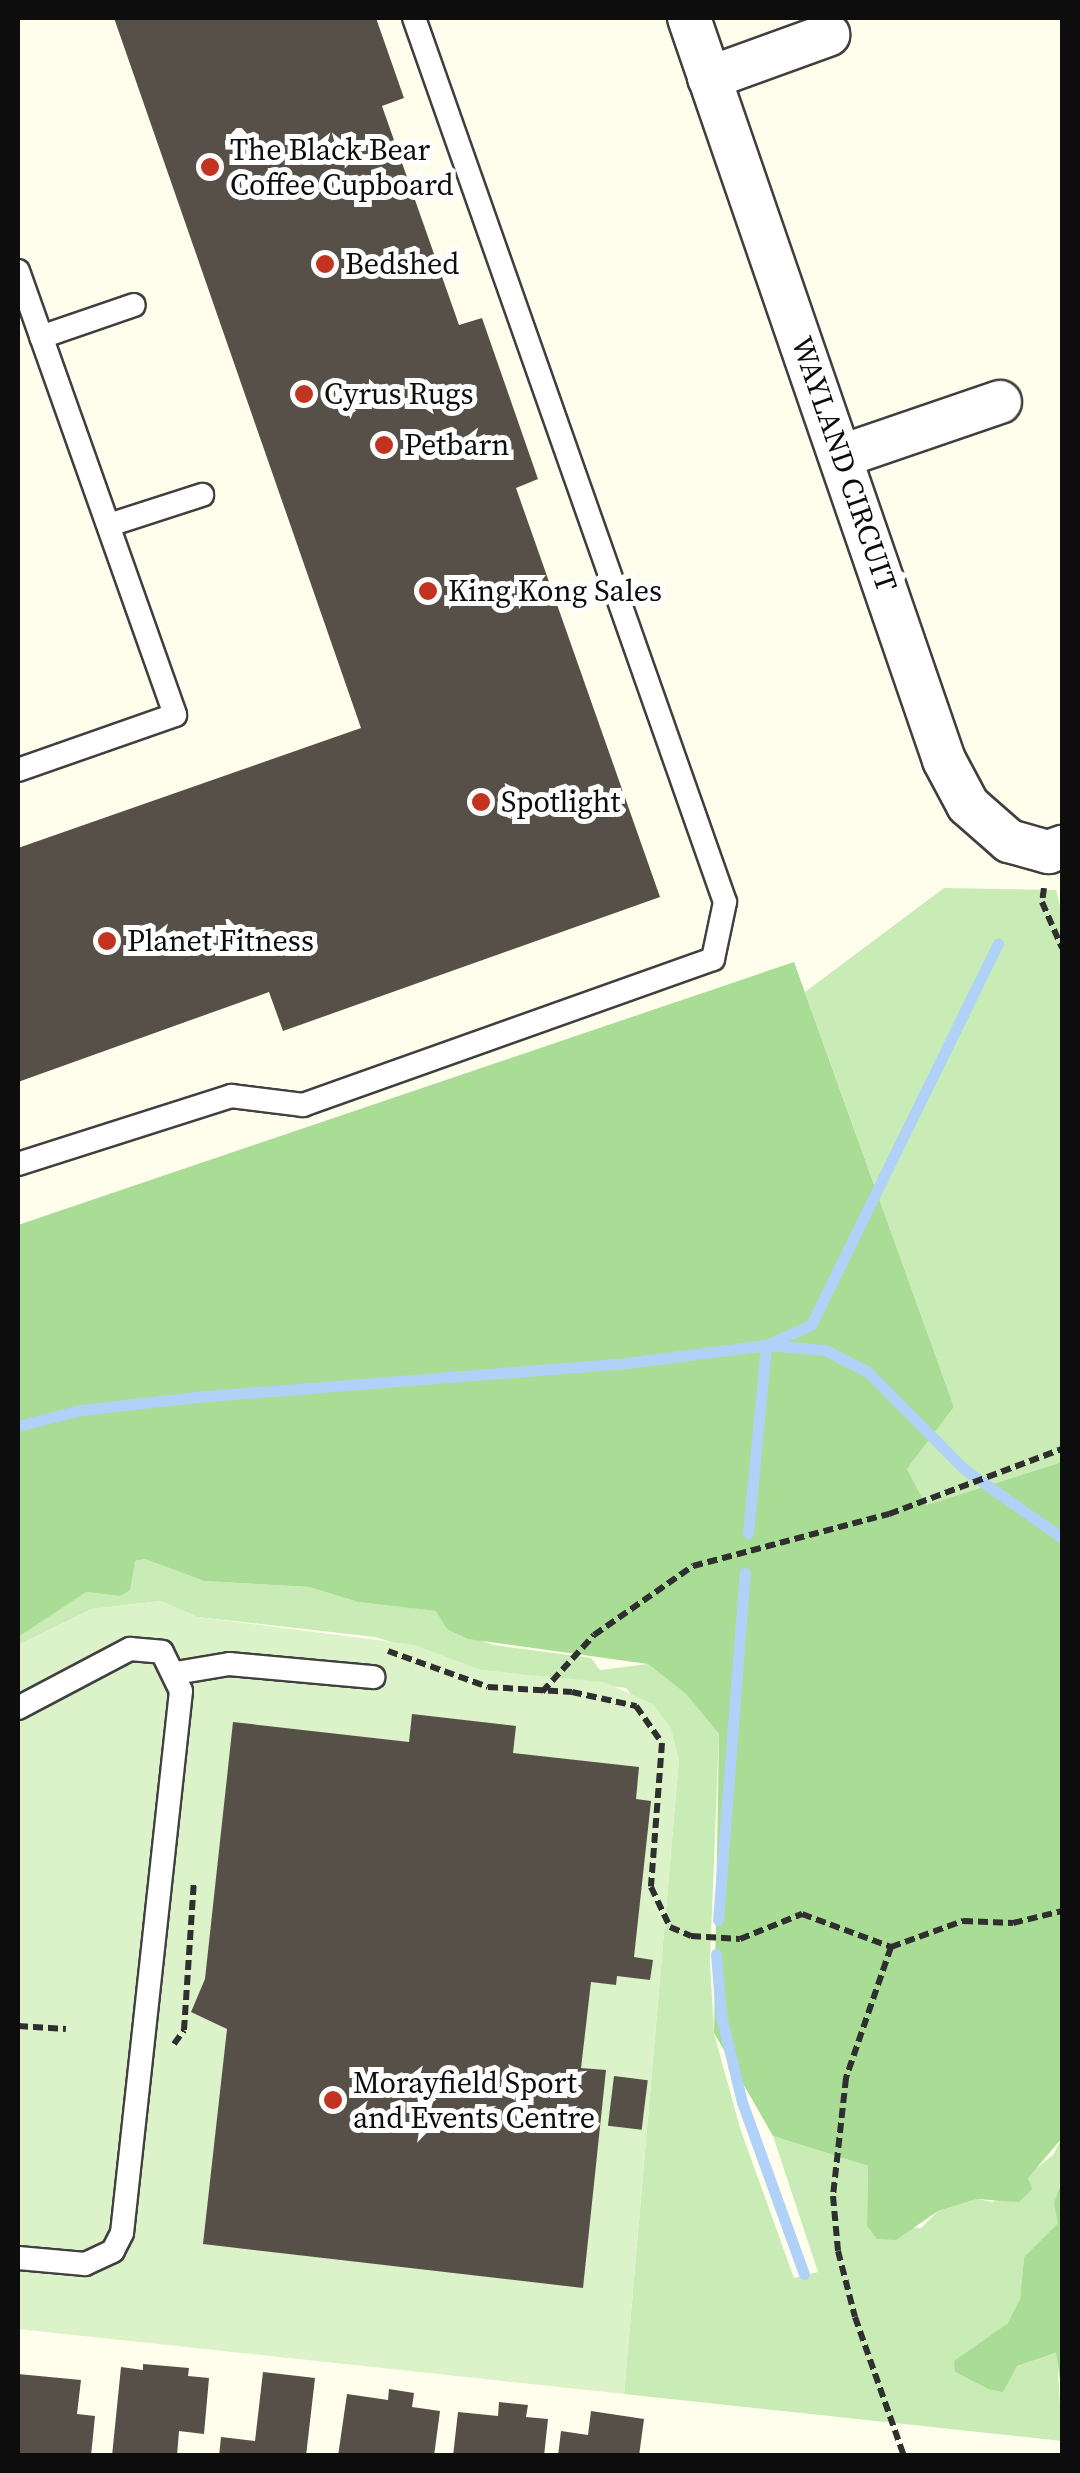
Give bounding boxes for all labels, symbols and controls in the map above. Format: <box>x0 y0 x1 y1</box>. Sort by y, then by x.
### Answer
place label: The Black Bear Coffee Cupboard <box>230 132 454 202</box>
marker: The Black Bear Coffee Cupboard <box>199 156 221 178</box>
place label: Bedshed <box>345 246 459 282</box>
marker: Bedshed <box>314 253 336 275</box>
street label: WAYLAND CIRCUIT <box>783 332 905 596</box>
place label: Cyrus Rugs <box>324 376 473 412</box>
marker: Cyrus Rugs <box>293 383 315 405</box>
place label: Petbarn <box>404 427 509 463</box>
marker: Petbarn <box>373 434 395 456</box>
place label: King Kong Sales <box>448 573 662 609</box>
marker: King Kong Sales <box>417 580 439 602</box>
place label: Spotlight <box>501 784 620 820</box>
marker: Spotlight <box>470 791 492 813</box>
place label: Planet Fitness <box>127 923 314 959</box>
marker: Planet Fitness <box>96 930 118 952</box>
place label: Morayfield Sport and Events Centre <box>353 2065 595 2136</box>
marker: Morayfield Sport and Events Centre <box>322 2089 344 2111</box>

